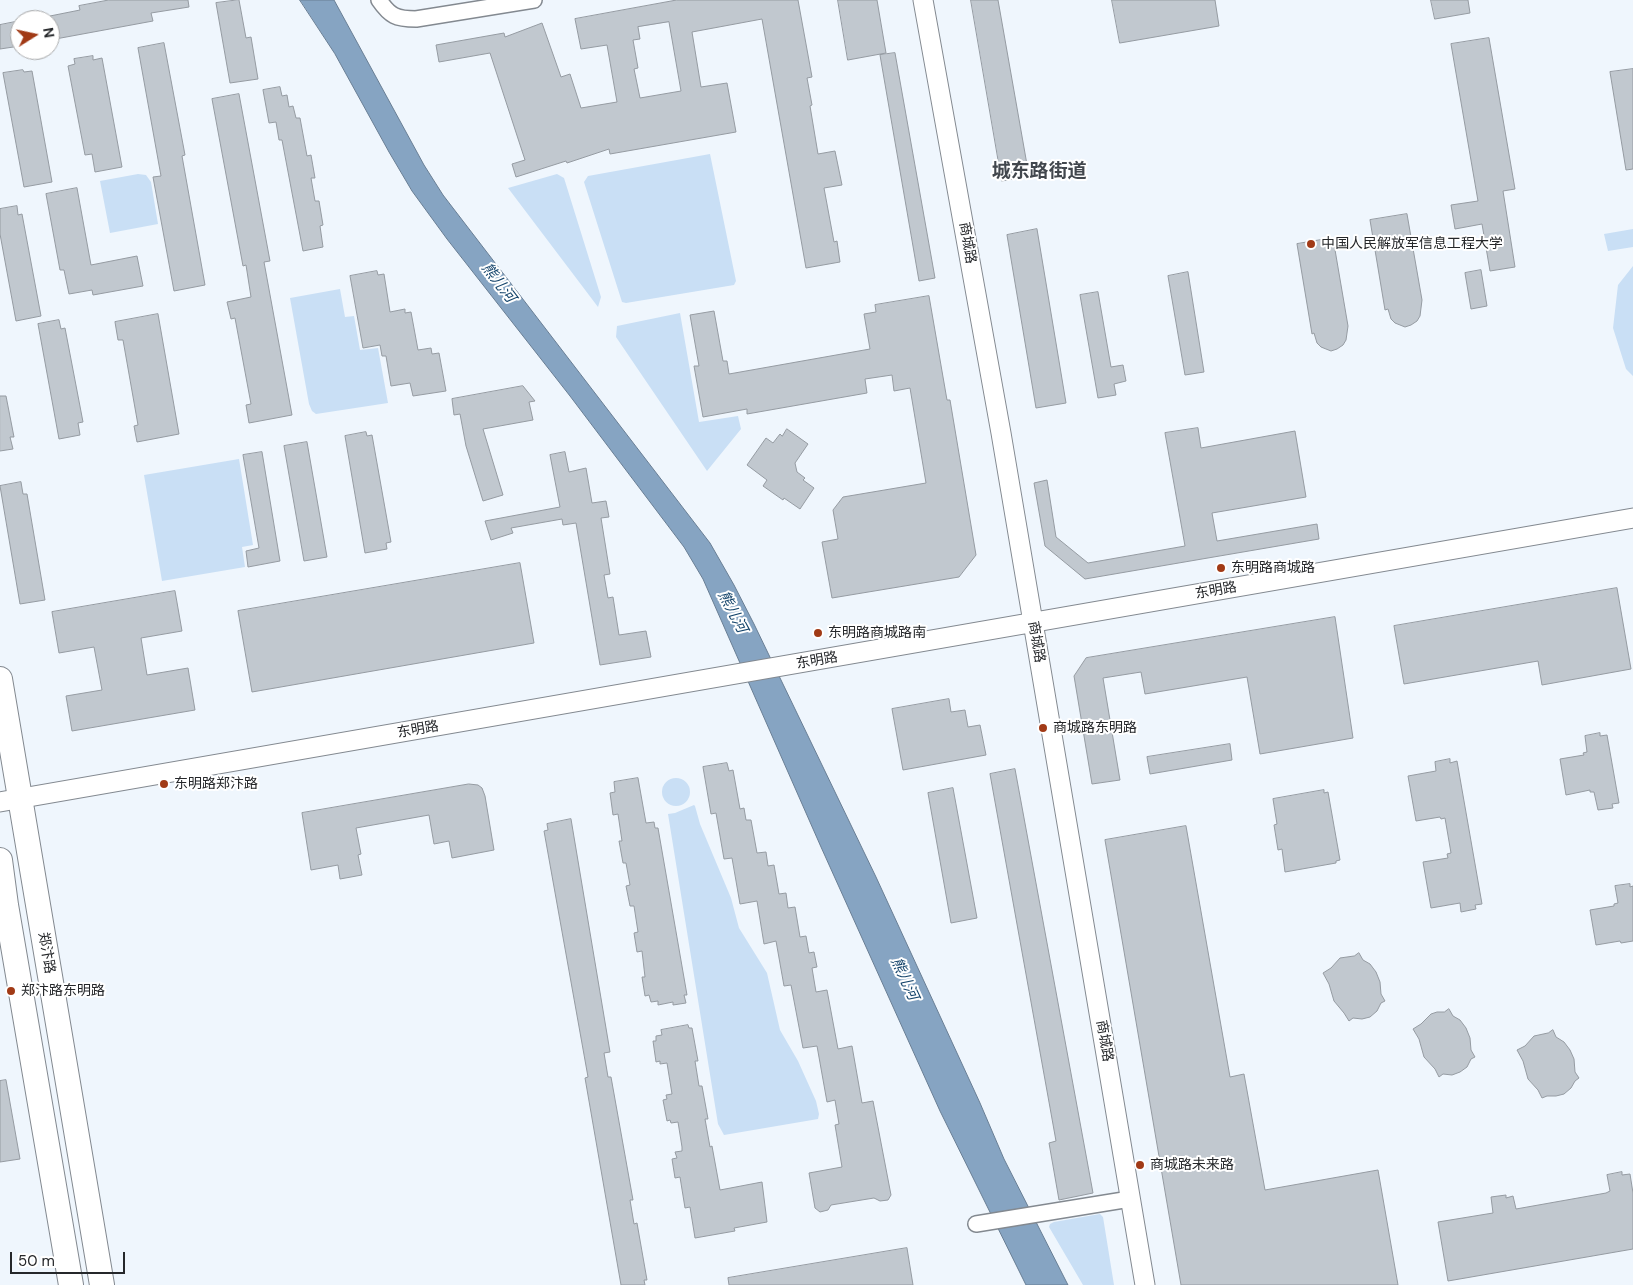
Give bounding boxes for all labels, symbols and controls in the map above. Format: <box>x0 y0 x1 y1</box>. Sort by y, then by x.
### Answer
north arrow <box>10 10 60 60</box>
text: N <box>39 26 59 39</box>
district label: 城东路街道 <box>992 161 1086 183</box>
street label: 商城路 <box>955 221 979 265</box>
place label: 中国人民解放军信息工程大学 <box>1321 236 1503 252</box>
marker: 中国人民解放军信息工程大学 <box>1305 238 1317 250</box>
water label: 熊儿河 <box>477 260 519 306</box>
place label: 东明路商城路 <box>1231 560 1315 576</box>
marker: 东明路商城路 <box>1215 562 1227 574</box>
street label: 东明路 <box>1194 579 1238 603</box>
water label: 熊儿河 <box>713 588 751 636</box>
street label: 商城路 <box>1024 620 1048 664</box>
place label: 东明路商城路南 <box>828 625 926 641</box>
marker: 东明路商城路南 <box>812 627 824 639</box>
street label: 东明路 <box>795 649 839 673</box>
street label: 东明路 <box>396 718 440 742</box>
place label: 商城路东明路 <box>1053 720 1137 736</box>
marker: 商城路东明路 <box>1037 722 1049 734</box>
place label: 东明路郑汴路 <box>174 776 258 792</box>
marker: 东明路郑汴路 <box>158 778 170 790</box>
street label: 郑汴路 <box>34 931 58 975</box>
water label: 熊儿河 <box>886 955 922 1003</box>
place label: 郑汴路东明路 <box>21 983 105 999</box>
marker: 郑汴路东明路 <box>5 985 17 997</box>
street label: 商城路 <box>1092 1019 1116 1063</box>
place label: 商城路未来路 <box>1150 1157 1234 1173</box>
marker: 商城路未来路 <box>1134 1159 1146 1171</box>
scale bar <box>12 1242 128 1274</box>
text: 50 m <box>18 1251 55 1271</box>

